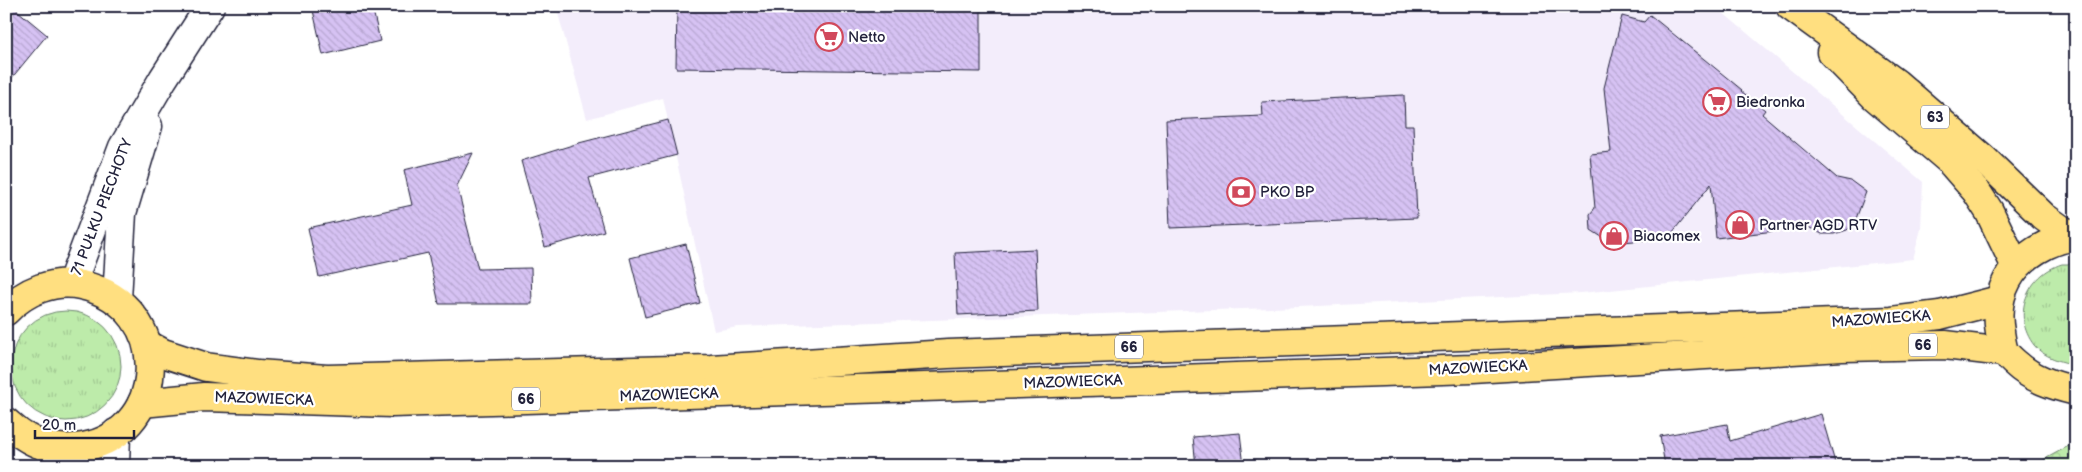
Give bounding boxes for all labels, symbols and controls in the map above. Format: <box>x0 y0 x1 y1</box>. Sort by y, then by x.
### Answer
supermarket icon: Netto <box>814 22 844 52</box>
place label: Netto <box>848 28 885 47</box>
supermarket icon: Biedronka <box>1702 87 1732 117</box>
place label: Biedronka <box>1736 93 1805 112</box>
road number: 63 <box>1921 105 1949 128</box>
street label: 71 PUŁKU PIECHOTY <box>67 136 137 278</box>
bank icon: PKO BP <box>1226 177 1256 207</box>
place label: PKO BP <box>1260 183 1315 202</box>
shop icon: Partner AGD RTV <box>1725 210 1755 240</box>
place label: Partner AGD RTV <box>1759 216 1878 235</box>
shop icon: Biacomex <box>1599 221 1629 251</box>
place label: Biacomex <box>1633 227 1700 246</box>
street label: MAZOWIECKA <box>1831 306 1932 332</box>
road number: 66 <box>1909 334 1937 356</box>
road number: 66 <box>1115 336 1143 358</box>
street label: MAZOWIECKA <box>1428 356 1529 380</box>
street label: MAZOWIECKA <box>1023 371 1124 393</box>
street label: MAZOWIECKA <box>619 384 720 406</box>
street label: MAZOWIECKA <box>214 388 315 410</box>
road number: 66 <box>512 388 540 410</box>
scale bar <box>35 407 134 439</box>
text: 20 m <box>42 416 76 435</box>

